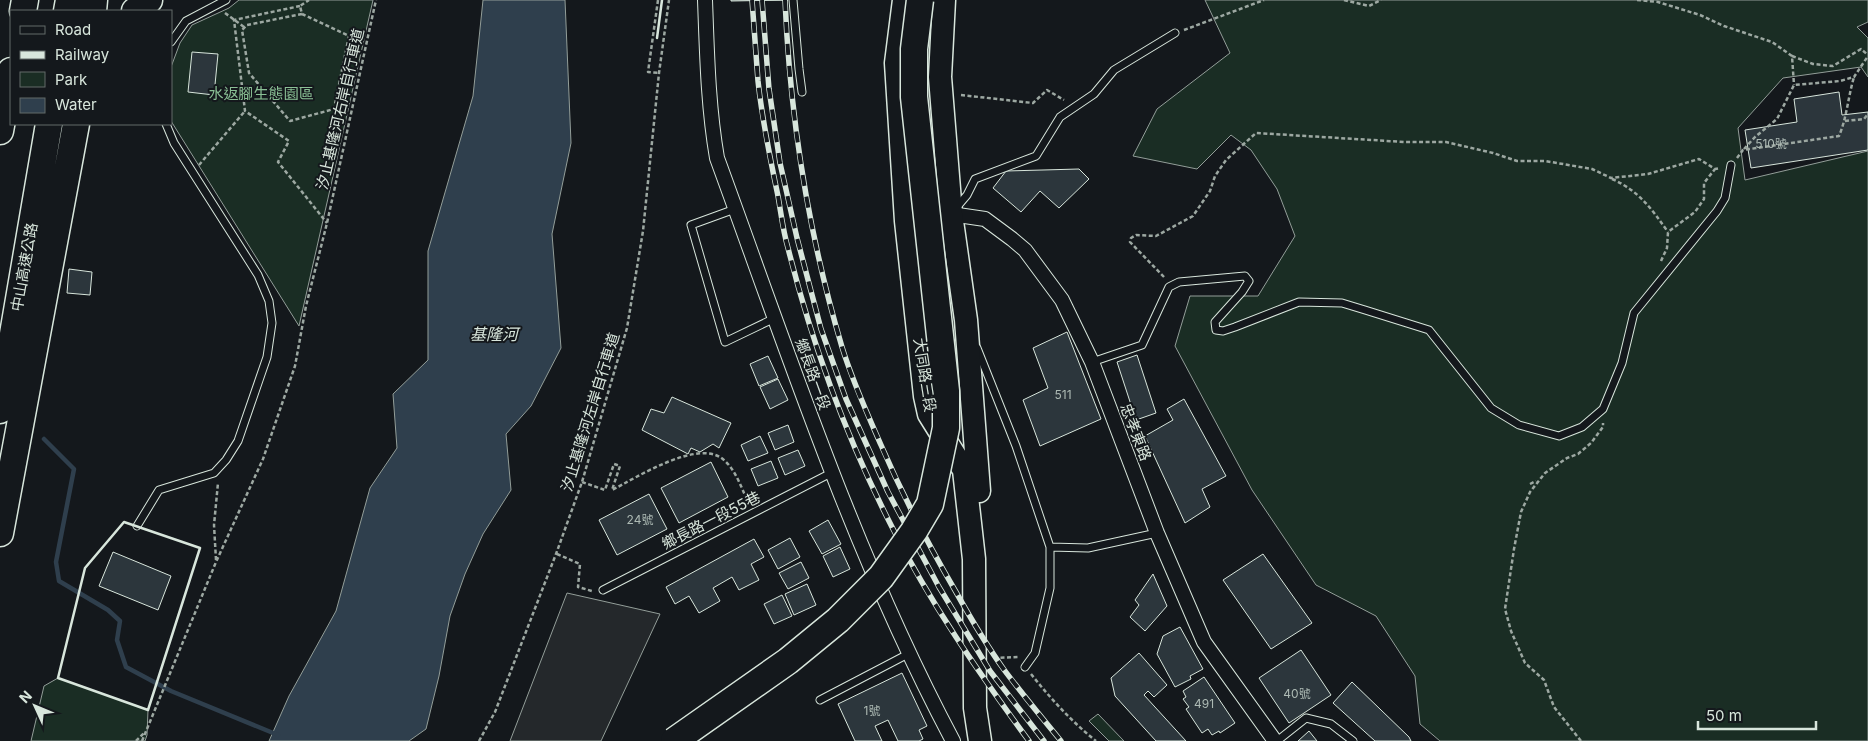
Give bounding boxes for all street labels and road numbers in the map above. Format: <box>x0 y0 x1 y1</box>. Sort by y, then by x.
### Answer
street label: 汐止基隆河右岸自行車道 <box>312 26 368 192</box>
street label: 中山高速公路 <box>7 221 41 313</box>
street label: 汐止基隆河左岸自行車道 <box>557 330 623 494</box>
street label: 鄉長路一段 <box>791 336 835 412</box>
street label: 大同路三段 <box>910 336 940 414</box>
street label: 忠孝東路 <box>1116 401 1156 463</box>
street label: 鄉長路一段55巷 <box>658 487 764 553</box>

